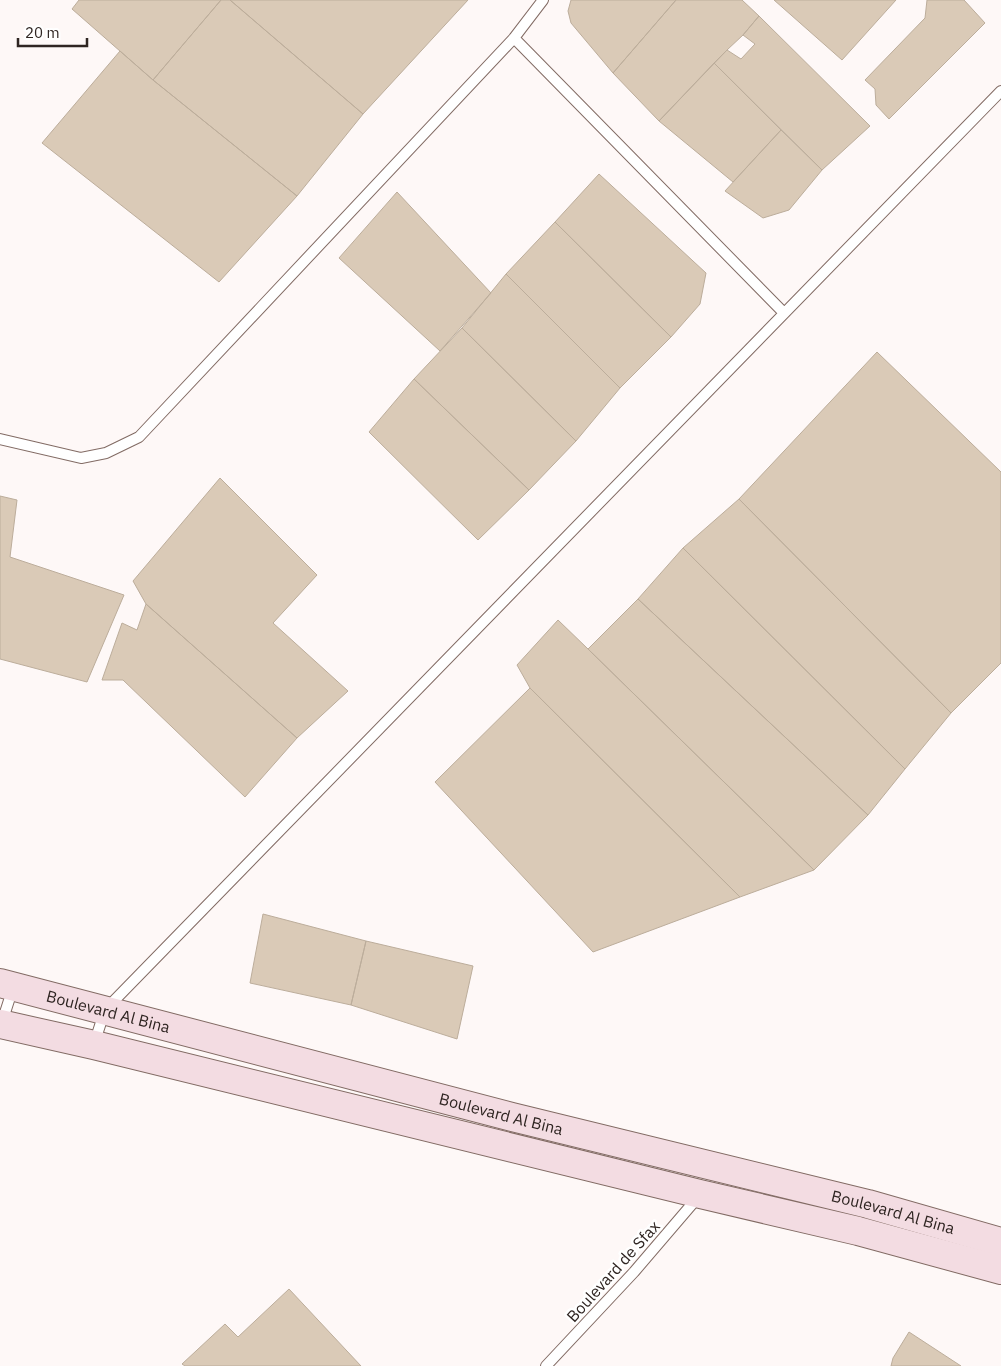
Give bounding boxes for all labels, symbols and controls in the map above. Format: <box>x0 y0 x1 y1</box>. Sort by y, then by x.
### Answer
scale bar <box>18 15 86 47</box>
text: 20 m <box>25 23 60 42</box>
street label: Boulevard Al Bina <box>44 986 173 1037</box>
street label: Boulevard Al Bina <box>437 1088 566 1139</box>
street label: Boulevard Al Bina <box>829 1185 958 1238</box>
street label: Boulevard de Sfax <box>562 1216 664 1326</box>

